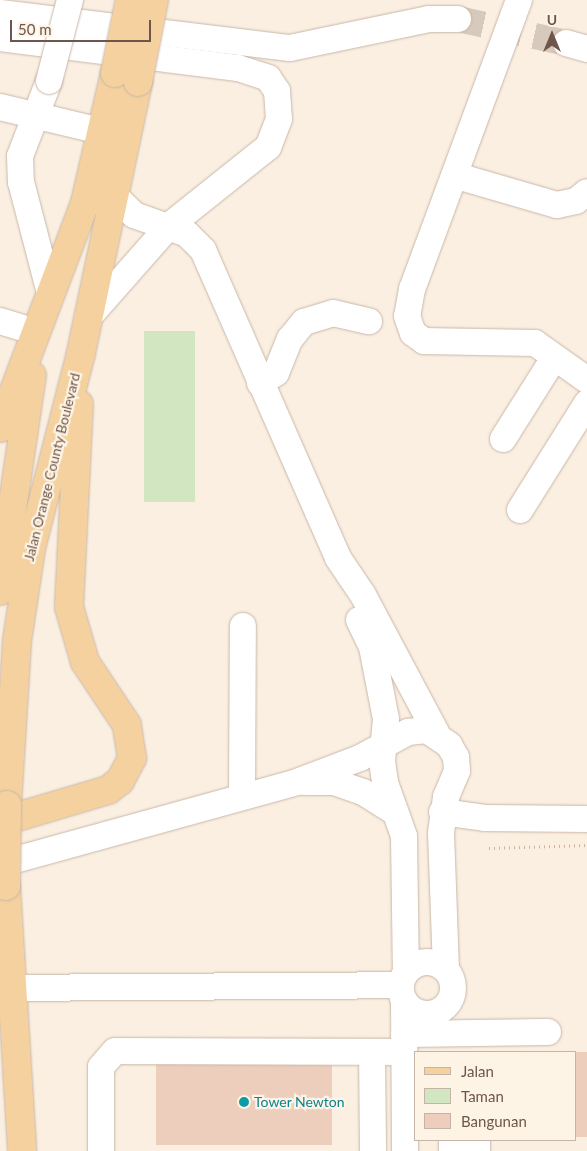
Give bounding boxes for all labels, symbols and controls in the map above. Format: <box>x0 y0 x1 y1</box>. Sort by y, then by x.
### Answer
scale bar <box>12 10 154 42</box>
north arrow <box>527 10 577 60</box>
text: U <box>547 11 557 28</box>
text: 50 m <box>18 20 52 38</box>
street label: Jalan Orange County Boulevard <box>20 371 84 563</box>
legend <box>414 1051 577 1141</box>
text: Jalan <box>461 1062 494 1080</box>
text: Taman <box>461 1087 504 1105</box>
place label: Tower Newton <box>254 1094 345 1110</box>
marker: Tower Newton <box>238 1096 250 1108</box>
text: Bangunan <box>461 1112 527 1130</box>

